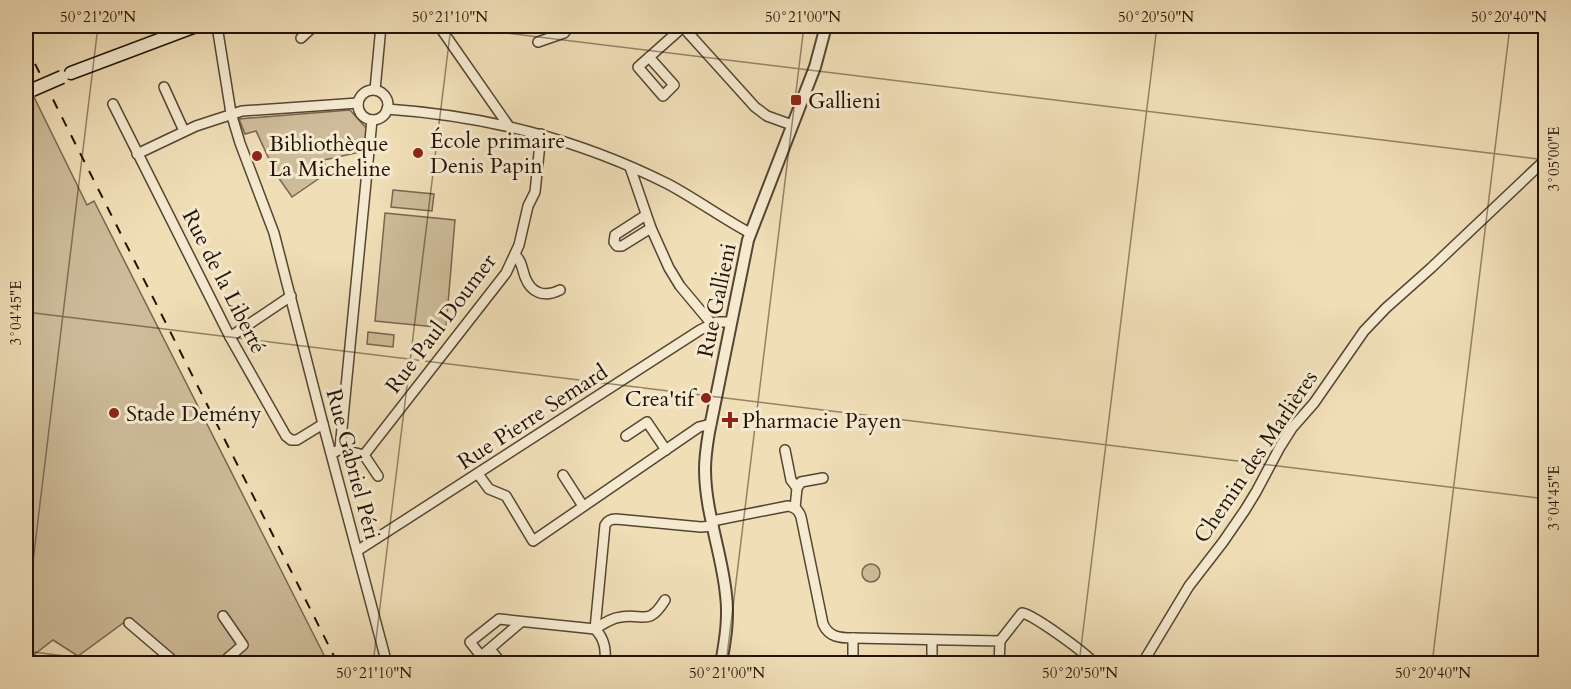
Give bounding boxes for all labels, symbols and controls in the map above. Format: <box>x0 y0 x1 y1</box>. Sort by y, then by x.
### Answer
text: 50°21'20"N <box>60 7 136 27</box>
text: 50°21'10"N <box>412 7 488 27</box>
text: 50°21'00"N <box>765 7 841 27</box>
text: 50°20'50"N <box>1118 7 1194 27</box>
text: 50°20'40"N <box>1471 7 1547 27</box>
place label: Gallieni <box>808 86 881 116</box>
marker: Gallieni <box>789 93 803 107</box>
place label: École primaire Denis Papin <box>430 126 565 181</box>
text: 3°05'00"E <box>1544 127 1564 191</box>
place label: Bibliothèque La Micheline <box>269 129 391 184</box>
marker: École primaire Denis Papin <box>411 146 425 160</box>
marker: Bibliothèque La Micheline <box>250 149 264 163</box>
street label: Rue de la Liberté <box>175 204 273 359</box>
street label: Rue Gallieni <box>690 240 744 360</box>
street label: Rue Paul Doumer <box>378 247 504 400</box>
text: 3°04'45"E <box>6 281 26 345</box>
street label: Rue Pierre Semard <box>452 357 614 477</box>
street label: Chemin des Marlières <box>1187 364 1325 549</box>
place label: Crea'tif <box>625 384 697 414</box>
street label: Rue Gabriel Péri <box>319 386 388 543</box>
marker: Crea'tif <box>699 391 713 405</box>
place label: Stade Demény <box>126 399 262 429</box>
marker: Stade Demény <box>107 406 121 420</box>
place label: Pharmacie Payen <box>742 406 902 436</box>
marker: Pharmacie Payen <box>723 413 737 427</box>
text: 3°04'45"E <box>1544 466 1564 530</box>
text: 50°21'10"N <box>336 663 412 683</box>
text: 50°21'00"N <box>689 663 765 683</box>
text: 50°20'50"N <box>1042 663 1118 683</box>
text: 50°20'40"N <box>1395 663 1471 683</box>

